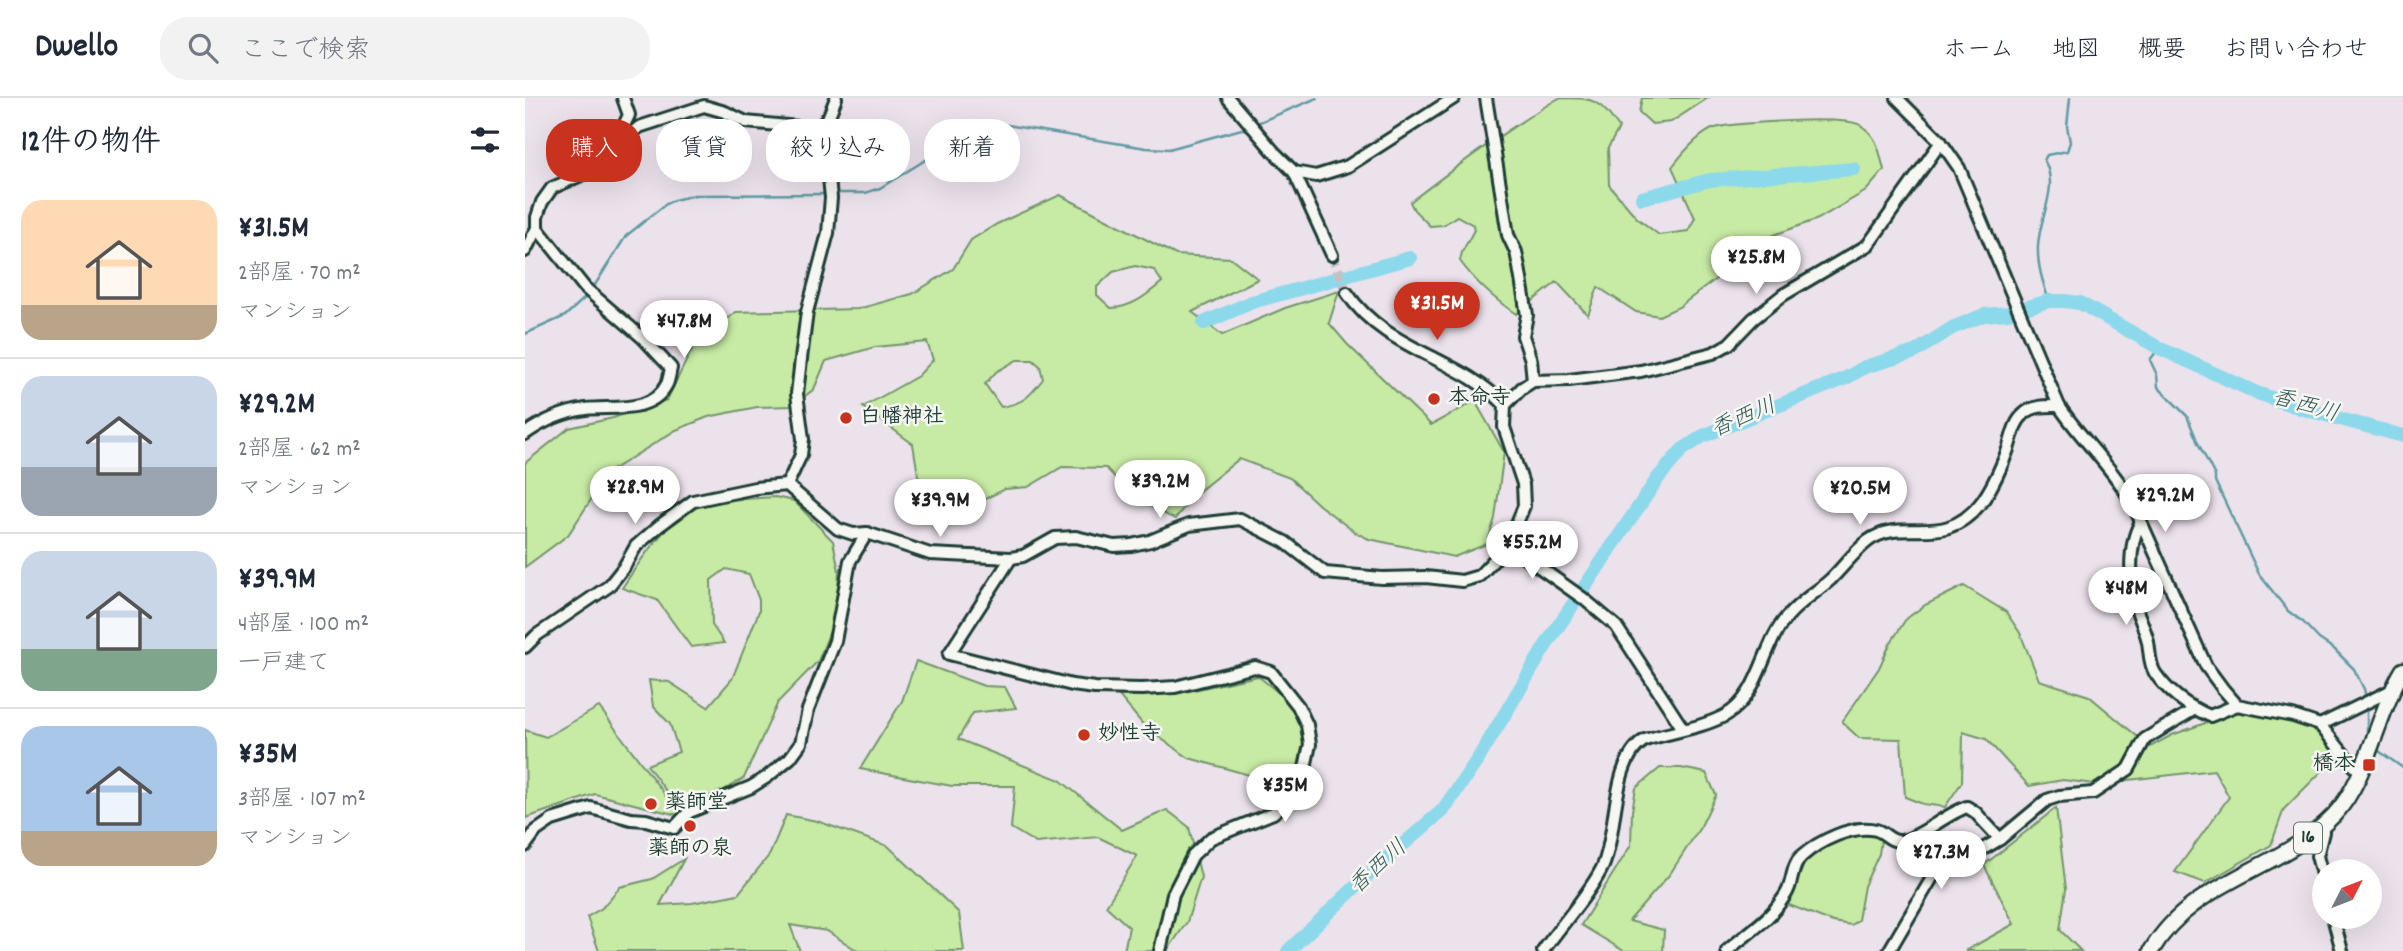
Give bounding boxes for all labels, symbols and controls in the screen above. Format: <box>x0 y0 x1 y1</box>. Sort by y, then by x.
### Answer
search box <box>160 17 650 80</box>
text: Dwello <box>35 25 118 72</box>
icon: search <box>184 29 222 67</box>
text: ここで検索 <box>240 33 370 70</box>
text: ホーム <box>1943 34 2014 68</box>
text: 地図 <box>2052 34 2100 68</box>
text: 概要 <box>2138 34 2186 68</box>
text: お問い合わせ <box>2224 34 2368 68</box>
chip: 購入 <box>546 119 642 182</box>
chip: 賃貸 <box>656 119 752 182</box>
chip: 絞り込み <box>766 119 910 182</box>
chip: 新着 <box>924 119 1020 182</box>
icon: filters <box>466 121 504 159</box>
text: 12件の物件 <box>21 123 161 166</box>
text: ¥31.5M <box>238 209 309 252</box>
icon: home <box>77 228 161 312</box>
pin: ¥25.8M <box>1699 236 1813 296</box>
text: ¥25.8M <box>1727 242 1785 275</box>
text: 2部屋 · 70 m² <box>238 258 361 291</box>
pin: ¥31.5M <box>1380 282 1494 342</box>
text: ¥31.5M <box>1410 288 1464 321</box>
text: マンション <box>238 297 352 330</box>
pin: ¥47.8M <box>627 300 741 360</box>
text: ¥47.8M <box>656 306 712 339</box>
water label: 香西川 <box>2267 382 2343 432</box>
place label: 本命寺 <box>1448 384 1511 414</box>
text: ¥29.2M <box>238 385 315 428</box>
water label: 香西川 <box>1706 390 1782 448</box>
marker: 本命寺 <box>1426 391 1442 407</box>
place label: 白幡神社 <box>860 403 944 433</box>
icon: home <box>77 404 161 488</box>
marker: 白幡神社 <box>838 410 854 426</box>
text: 2部屋 · 62 m² <box>238 434 361 467</box>
pin: ¥39.2M <box>1103 460 1217 520</box>
pin: ¥28.9M <box>578 466 692 526</box>
text: ¥39.2M <box>1130 466 1190 499</box>
pin: ¥20.5M <box>1803 468 1917 527</box>
text: ¥28.9M <box>606 472 664 505</box>
text: マンション <box>238 473 352 506</box>
text: ¥20.5M <box>1829 473 1891 506</box>
pin: ¥29.2M <box>2108 474 2222 534</box>
pin: ¥39.9M <box>883 480 997 539</box>
text: ¥29.2M <box>2135 480 2195 513</box>
text: ¥39.9M <box>910 485 970 518</box>
pin: ¥55.2M <box>1475 522 1589 581</box>
text: ¥55.2M <box>1502 527 1562 560</box>
text: ¥39.9M <box>238 560 316 603</box>
pin: ¥48M <box>2085 568 2167 627</box>
text: ¥48M <box>2104 573 2148 606</box>
icon: home <box>77 579 161 663</box>
text: 4部屋 · 100 m² <box>238 609 369 642</box>
text: 一戸建て <box>238 648 330 681</box>
place label: 妙性寺 <box>1098 720 1161 750</box>
marker: 妙性寺 <box>1076 727 1092 743</box>
text: ¥35M <box>238 735 297 778</box>
place label: 橋本 <box>2313 750 2355 780</box>
icon: home <box>77 754 161 838</box>
marker: 橋本 <box>2361 757 2377 773</box>
pin: ¥35M <box>1244 764 1326 824</box>
text: ¥35M <box>1262 770 1308 803</box>
text: 3部屋 · 107 m² <box>238 784 366 817</box>
place label: 薬師堂 <box>665 789 728 819</box>
marker: 薬師堂 <box>643 796 659 812</box>
marker: 薬師の泉 <box>682 818 698 834</box>
road number: 16 <box>2294 822 2322 853</box>
text: マンション <box>238 823 352 856</box>
pin: ¥27.3M <box>1884 832 1998 891</box>
water label: 香西川 <box>1342 833 1416 903</box>
place label: 薬師の泉 <box>648 835 732 865</box>
text: ¥27.3M <box>1912 837 1970 870</box>
north arrow <box>2312 859 2382 929</box>
map controls <box>2312 859 2382 929</box>

